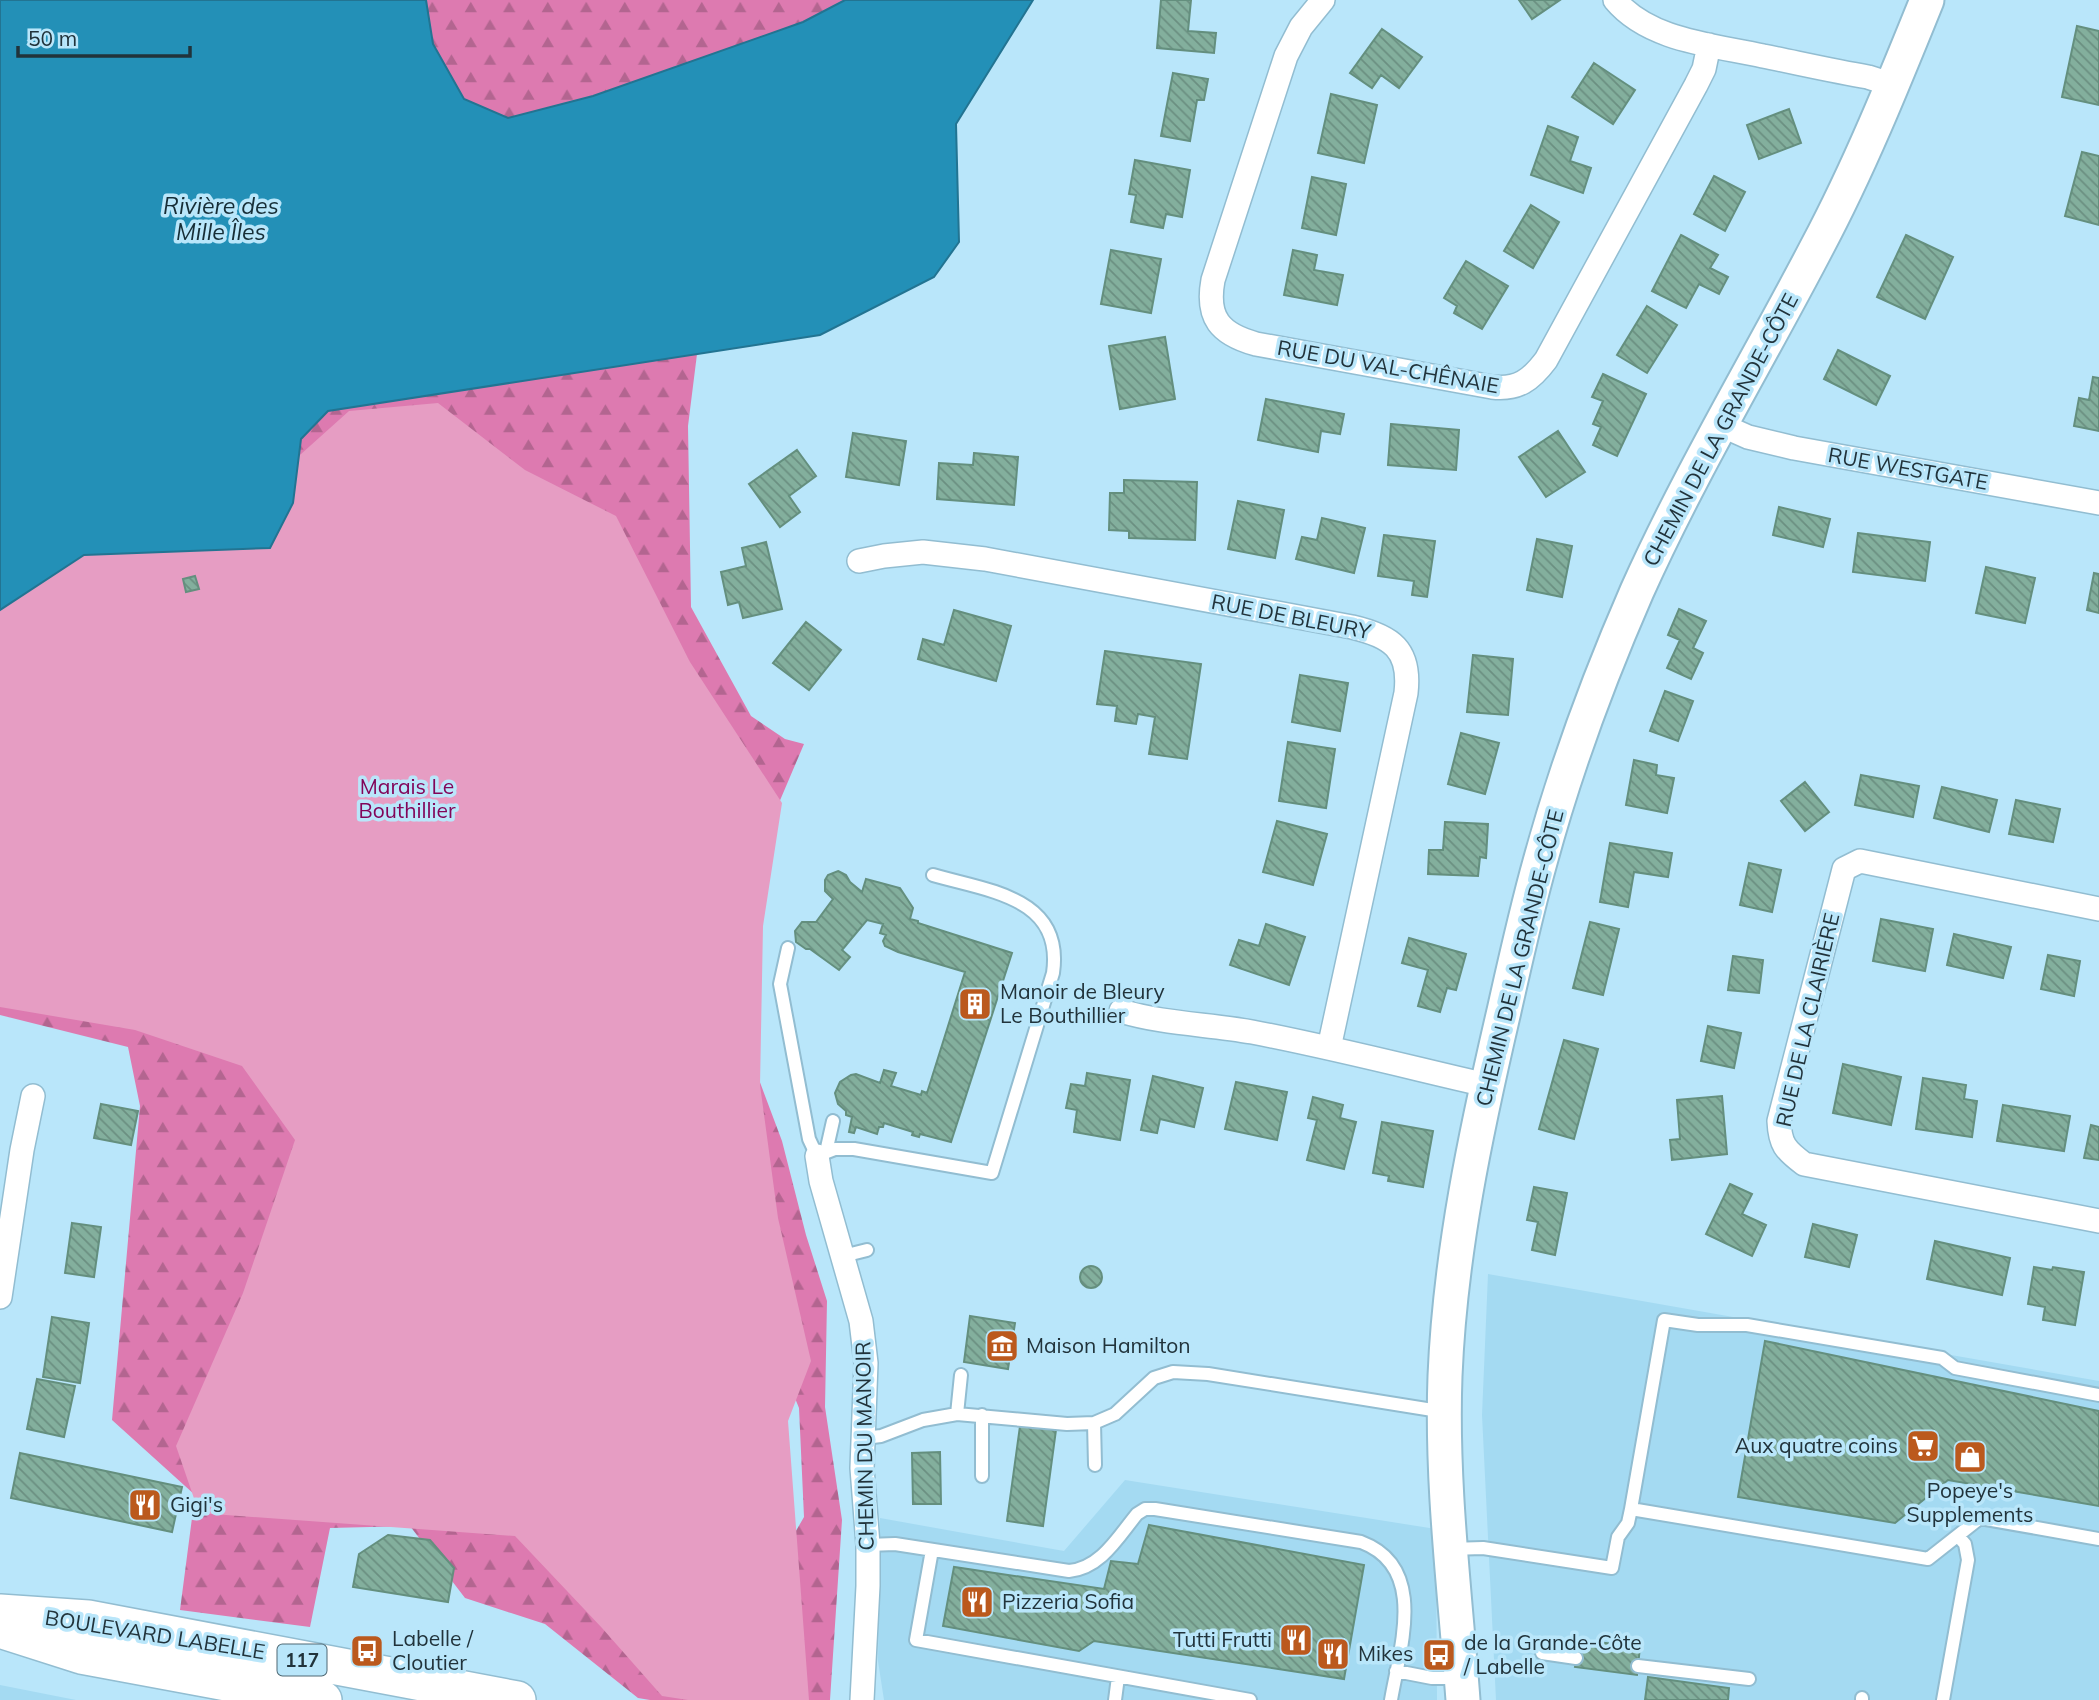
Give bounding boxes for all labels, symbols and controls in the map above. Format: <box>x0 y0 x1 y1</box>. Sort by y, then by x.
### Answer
scale bar <box>18 14 189 58</box>
text: 50 m <box>28 25 77 51</box>
water label: Rivière des Mille Îles <box>163 191 279 246</box>
street label: CHEMIN DE LA GRANDE-CÔTE <box>1637 289 1803 570</box>
street label: RUE DU VAL-CHÊNAIE <box>1275 334 1501 398</box>
street label: RUE WESTGATE <box>1826 441 1990 495</box>
street label: RUE DE BLEURY <box>1209 588 1373 644</box>
park label: Marais Le Bouthillier <box>358 773 456 823</box>
street label: CHEMIN DE LA GRANDE-CÔTE <box>1470 807 1569 1109</box>
street label: RUE DE LA CLAIRIÈRE <box>1770 910 1844 1129</box>
place label: Manoir de Bleury Le Bouthillier <box>1000 978 1165 1028</box>
building icon: Manoir de Bleury Le Bouthillier <box>956 985 994 1023</box>
museum icon: Maison Hamilton <box>983 1327 1021 1365</box>
place label: Maison Hamilton <box>1026 1332 1190 1358</box>
street label: CHEMIN DU MANOIR <box>849 1341 879 1551</box>
supermarket icon: Aux quatre coins <box>1904 1427 1942 1465</box>
place label: Aux quatre coins <box>1735 1432 1898 1458</box>
shop icon: Popeye's Supplements <box>1951 1438 1989 1476</box>
place label: Popeye's Supplements <box>1907 1477 2033 1527</box>
restaurant icon: Gigi's <box>126 1486 164 1524</box>
place label: Gigi's <box>170 1491 223 1517</box>
restaurant icon: Pizzeria Sofia <box>958 1583 996 1621</box>
place label: Pizzeria Sofia <box>1002 1588 1134 1614</box>
street label: BOULEVARD LABELLE <box>43 1604 267 1664</box>
restaurant icon: Tutti Frutti <box>1277 1621 1315 1659</box>
place label: Labelle / Cloutier <box>392 1625 474 1675</box>
place label: Tutti Frutti <box>1173 1626 1272 1652</box>
place label: de la Grande-Côte / Labelle <box>1463 1629 1642 1679</box>
bus stop icon: Labelle / Cloutier <box>348 1632 386 1670</box>
restaurant icon: Mikes <box>1314 1635 1352 1673</box>
bus stop icon: de la Grande-Côte / Labelle <box>1420 1636 1458 1674</box>
place label: Mikes <box>1358 1640 1413 1666</box>
road number: 117 <box>278 1644 326 1676</box>

